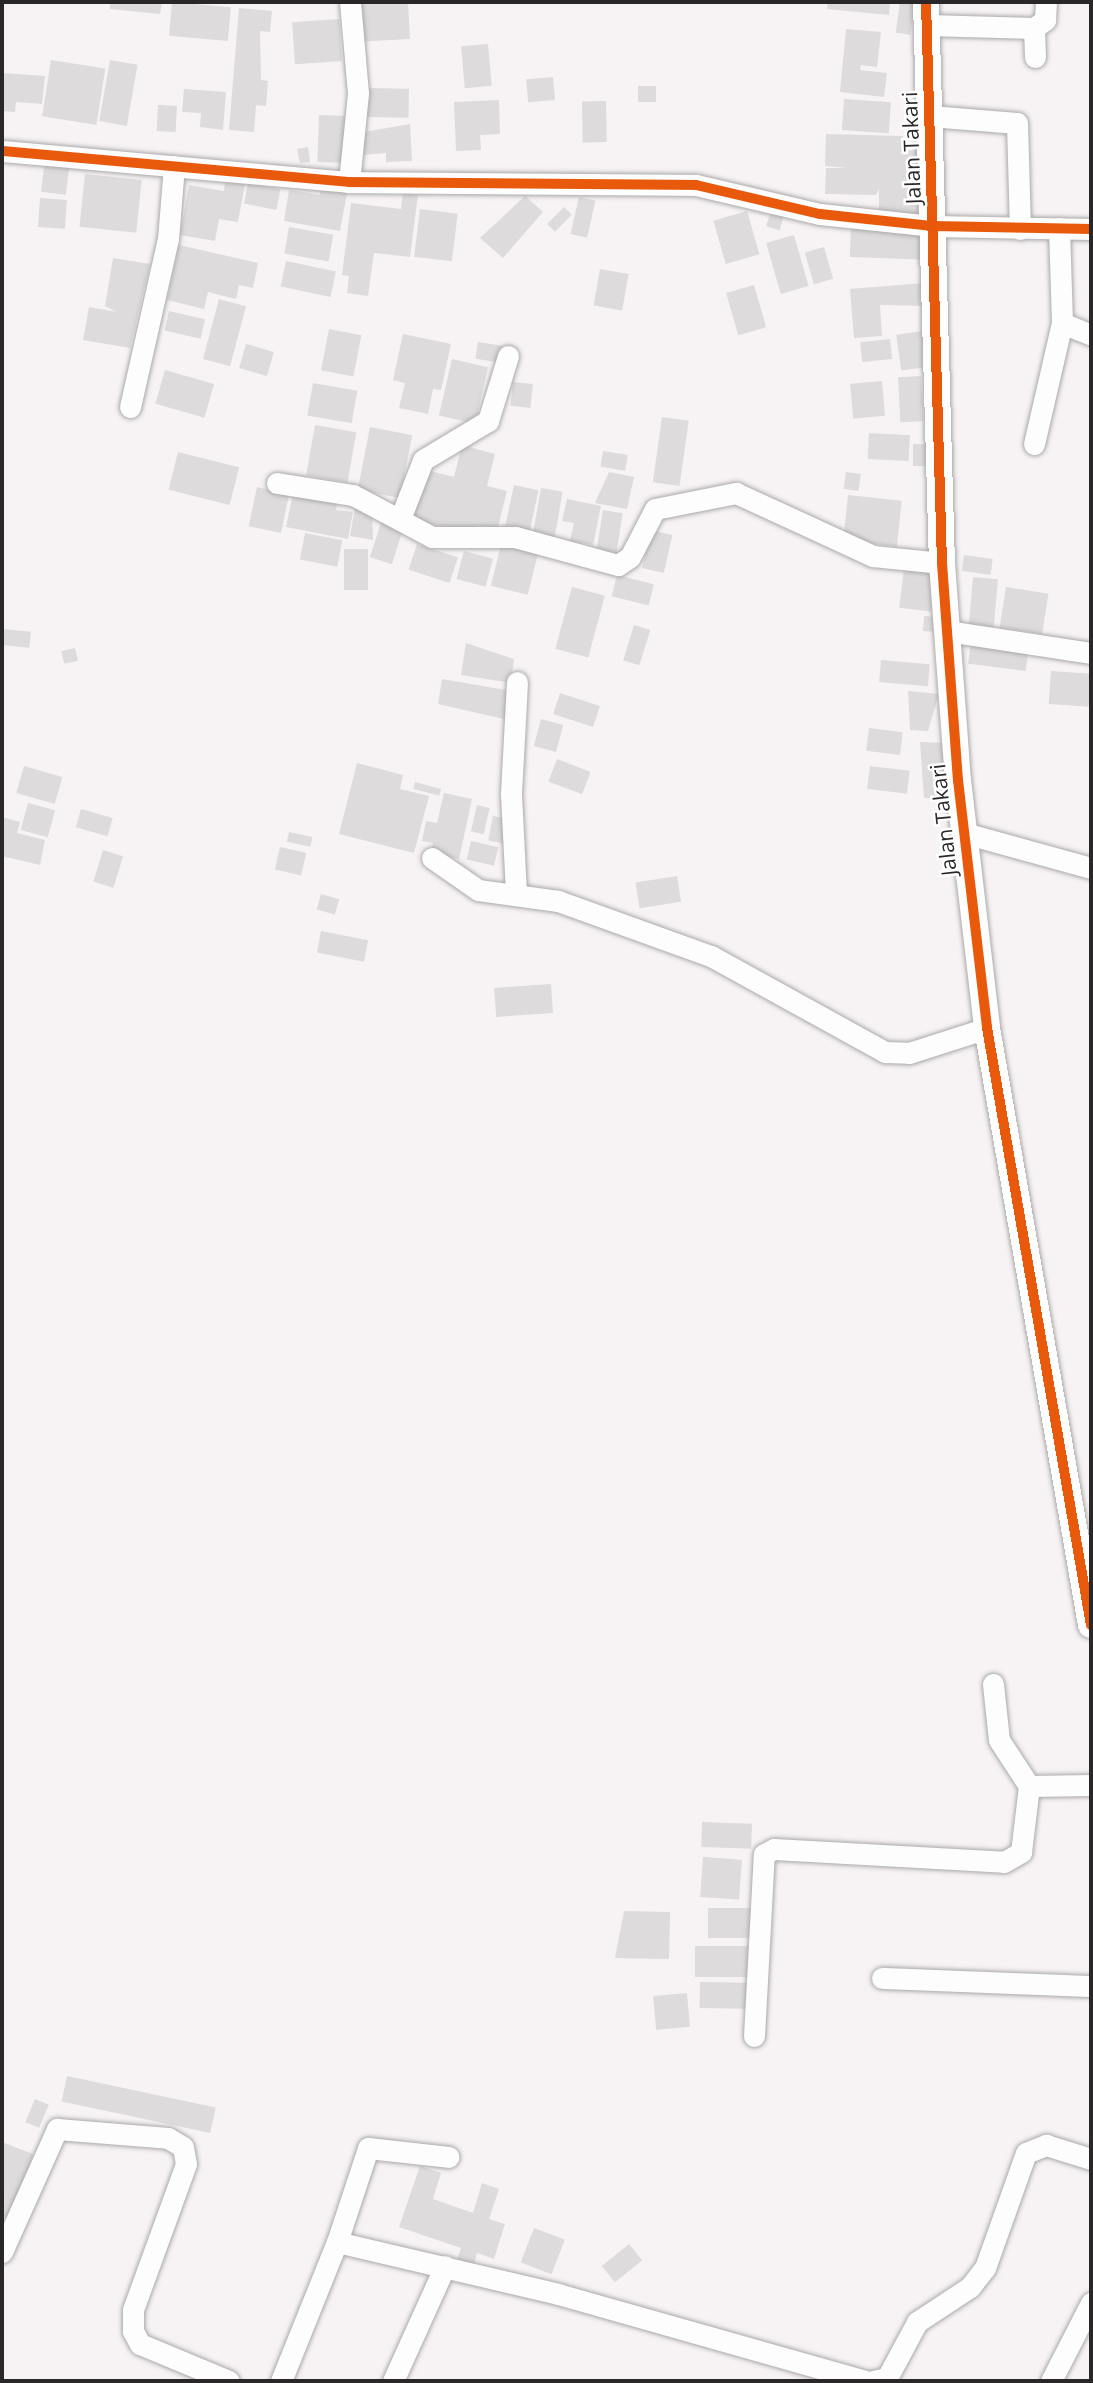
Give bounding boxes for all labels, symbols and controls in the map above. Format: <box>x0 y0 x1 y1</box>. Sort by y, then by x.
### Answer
street label: Jalan Takari <box>896 91 926 205</box>
street label: Jalan Takari <box>925 763 961 877</box>

